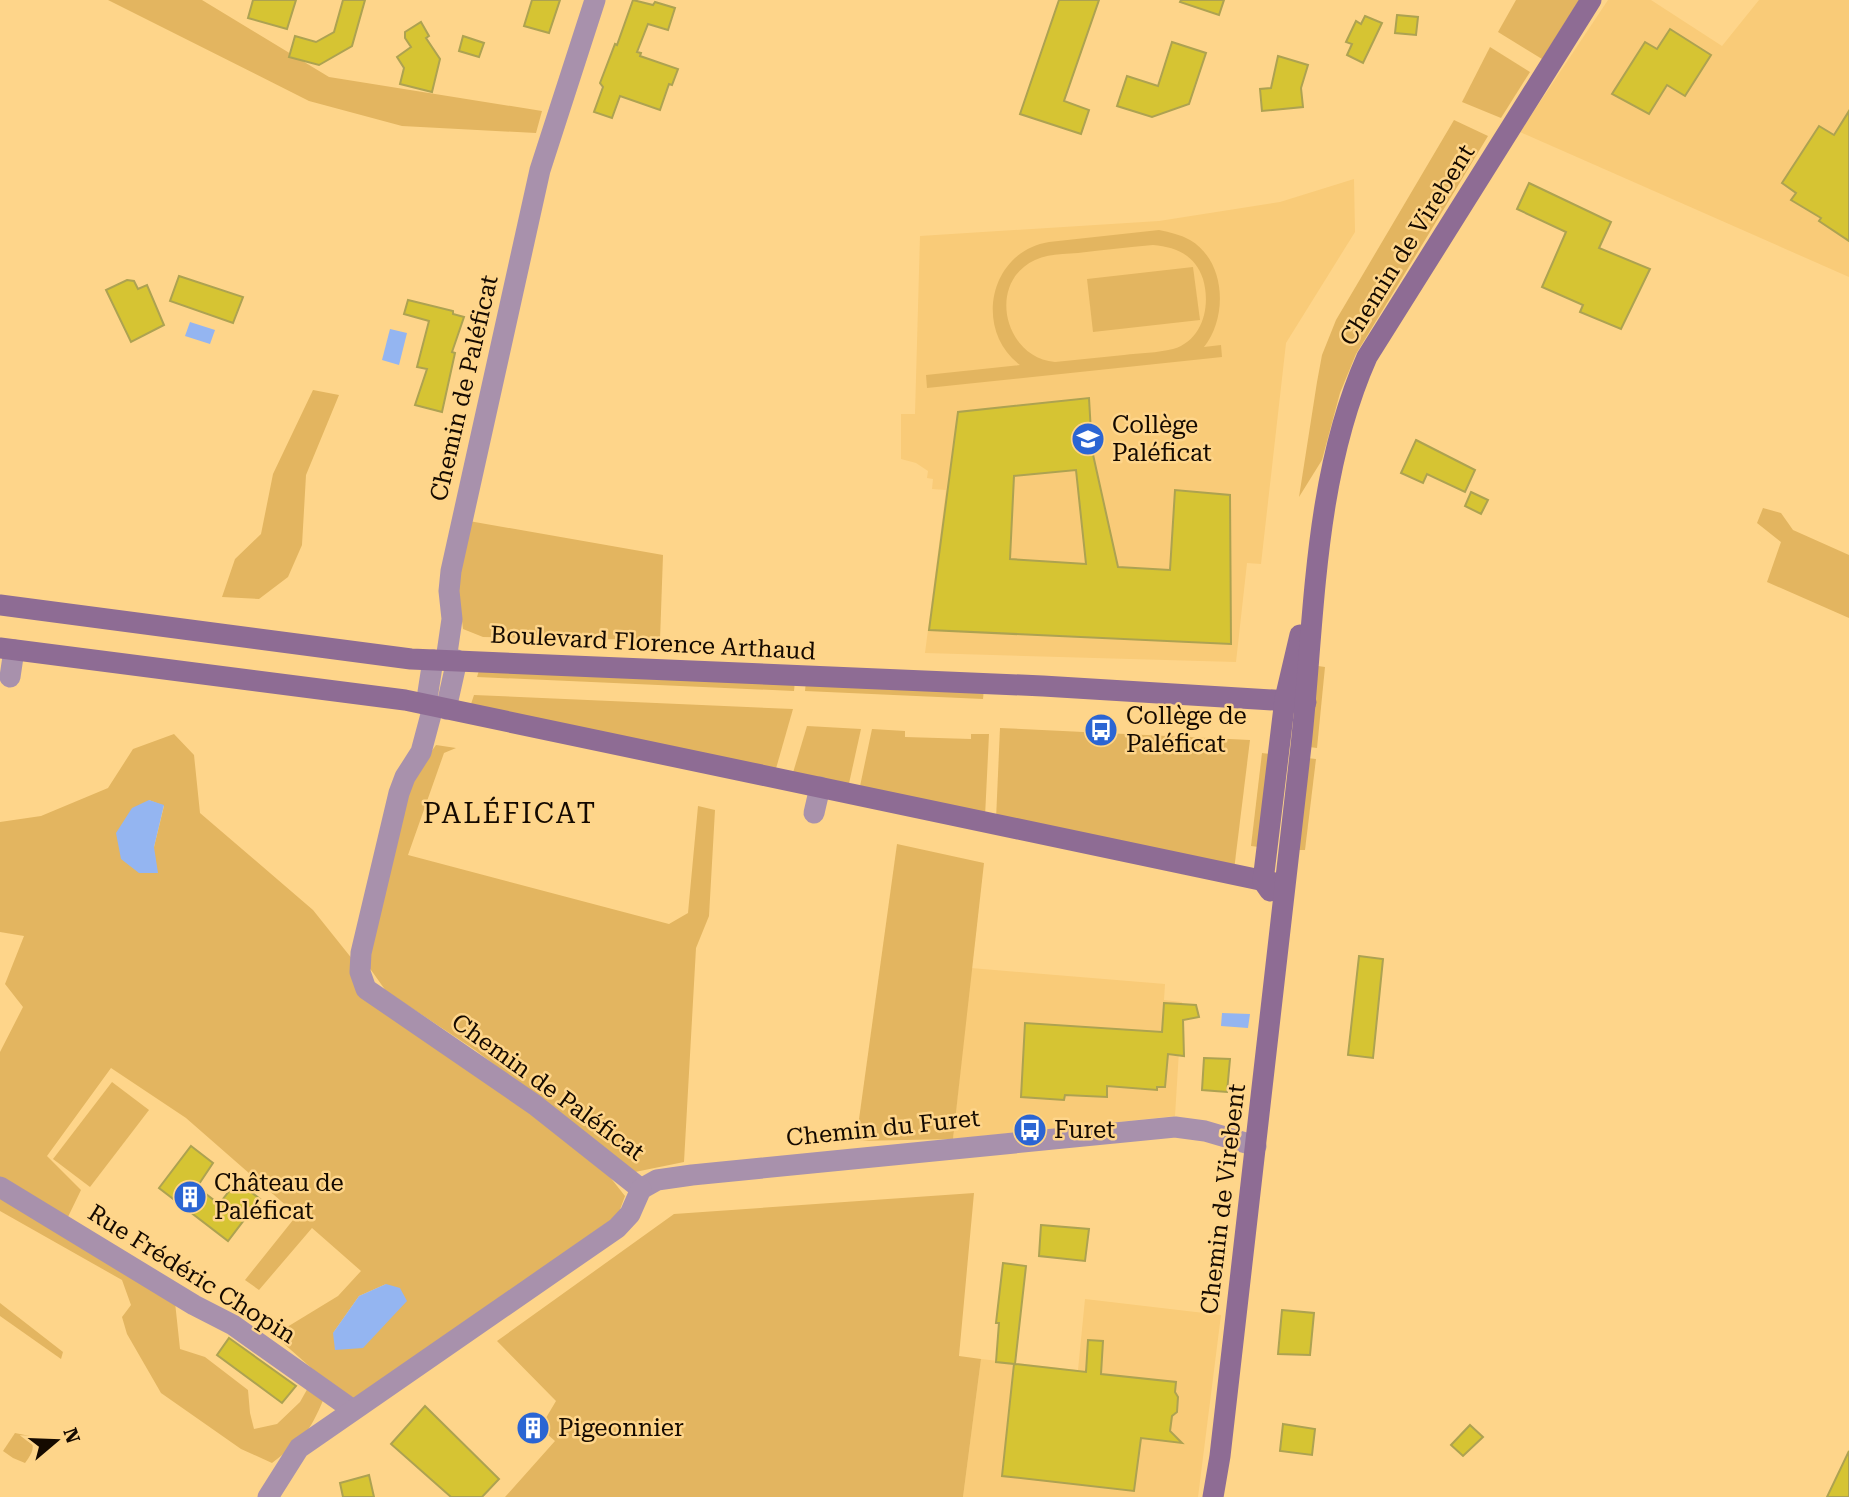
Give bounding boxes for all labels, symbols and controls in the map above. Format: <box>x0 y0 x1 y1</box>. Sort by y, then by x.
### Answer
street label: Chemin de Virebent <box>1334 139 1480 351</box>
street label: Chemin de Paléficat <box>424 272 504 504</box>
place label: Collège Paléficat <box>1112 411 1212 467</box>
school or university icon: Collège Paléficat <box>1069 420 1107 458</box>
street label: Boulevard Florence Arthaud <box>490 620 816 666</box>
place label: Collège de Paléficat <box>1126 702 1247 758</box>
bus stop icon: Collège de Paléficat <box>1082 711 1120 749</box>
district label: PALÉFICAT <box>423 796 597 830</box>
street label: Chemin de Paléficat <box>446 1008 650 1166</box>
street label: Chemin de Virebent <box>1195 1082 1251 1316</box>
street label: Chemin du Furet <box>785 1104 981 1152</box>
bus stop icon: Furet <box>1011 1111 1049 1149</box>
place label: Furet <box>1054 1116 1115 1144</box>
place label: Château de Paléficat <box>214 1169 344 1225</box>
building icon: Château de Paléficat <box>171 1178 209 1216</box>
street label: Rue Frédéric Chopin <box>83 1199 301 1349</box>
north arrow <box>21 1406 91 1476</box>
building icon: Pigeonnier <box>514 1409 552 1447</box>
place label: Pigeonnier <box>558 1414 684 1442</box>
text: N <box>58 1425 85 1447</box>

